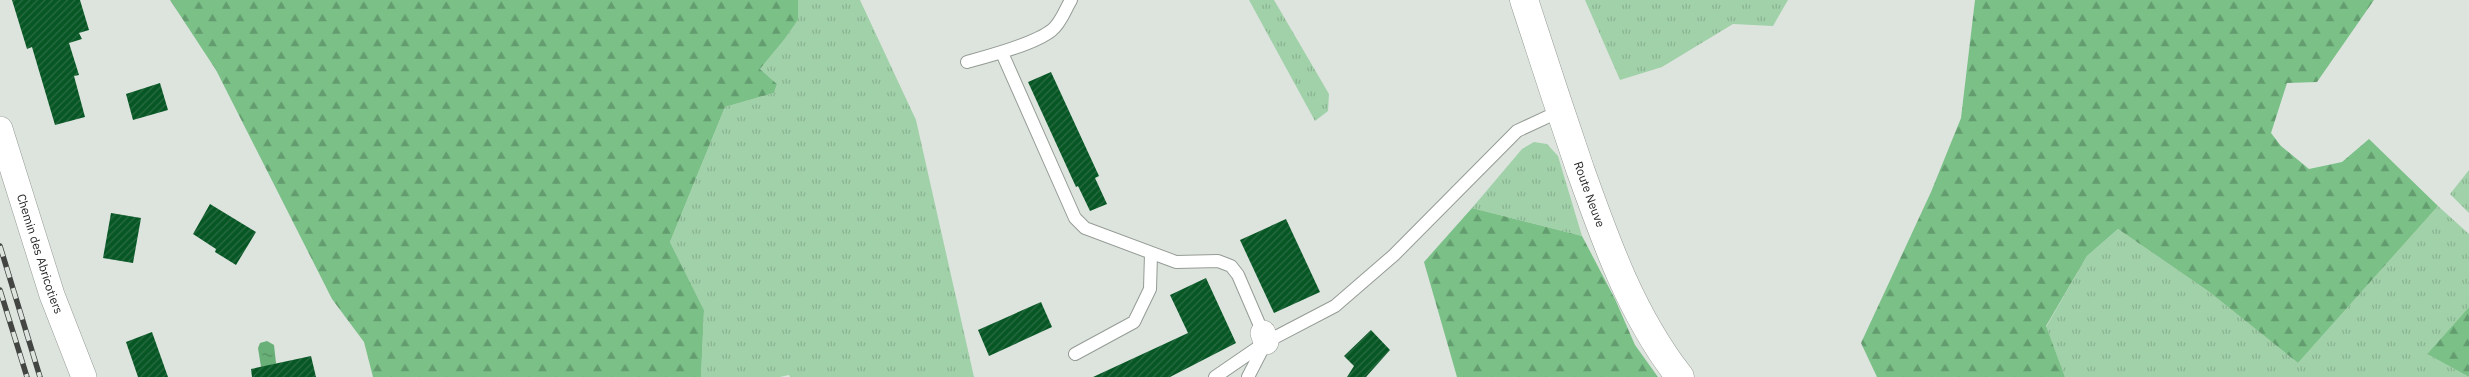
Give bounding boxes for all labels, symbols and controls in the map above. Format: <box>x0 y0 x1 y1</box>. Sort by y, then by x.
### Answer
street label: Route Neuve <box>1571 159 1609 230</box>
street label: Chemin des Abricotiers <box>14 192 67 316</box>

